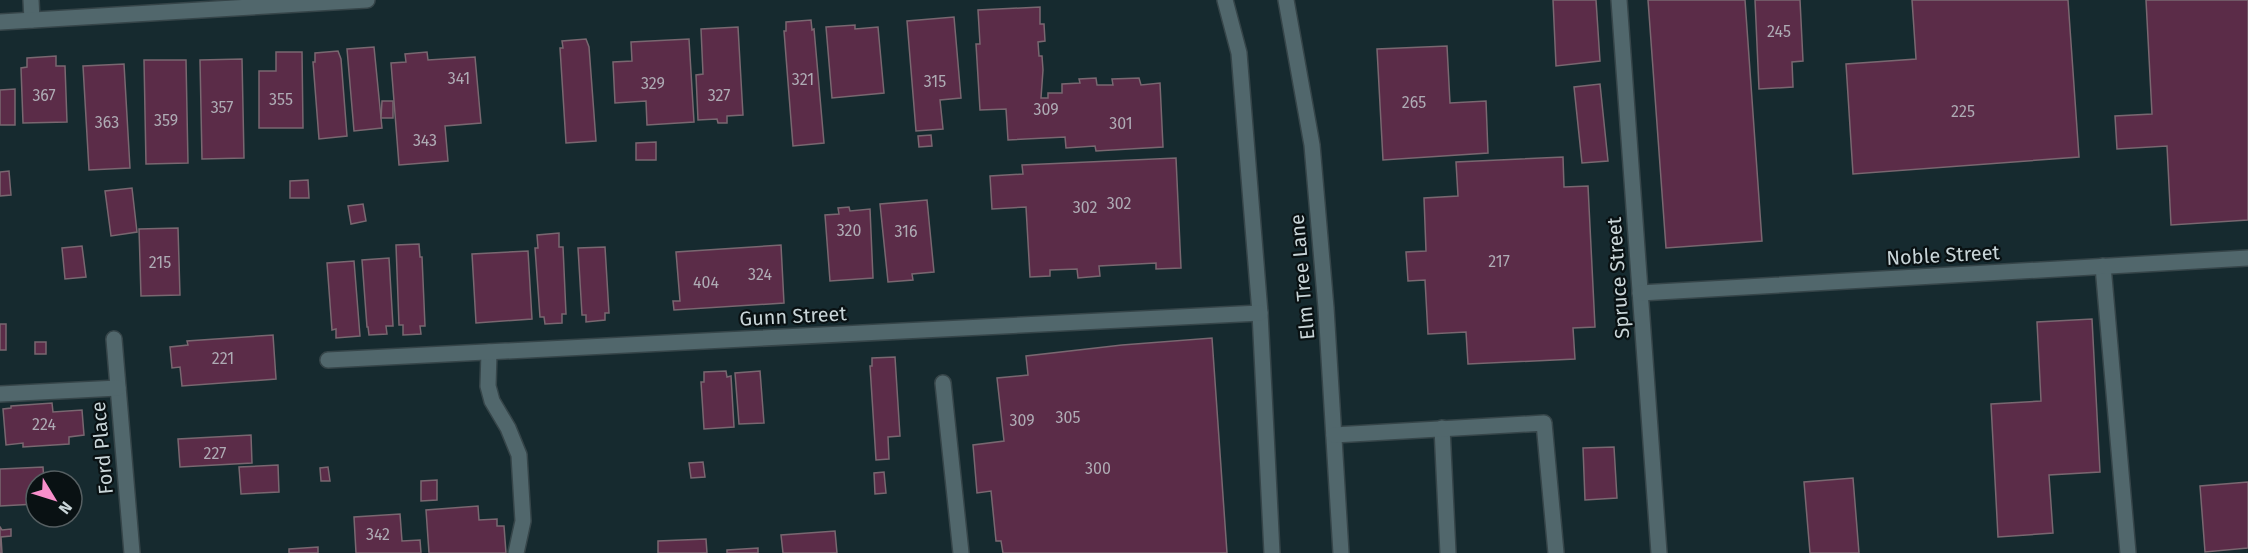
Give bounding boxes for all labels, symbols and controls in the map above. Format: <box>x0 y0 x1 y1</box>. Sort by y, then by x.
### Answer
house number: 245 <box>1767 22 1791 41</box>
house number: 341 <box>448 69 470 88</box>
house number: 321 <box>792 70 814 89</box>
house number: 315 <box>924 72 946 91</box>
house number: 329 <box>641 74 665 93</box>
house number: 367 <box>32 86 56 105</box>
house number: 327 <box>708 86 730 105</box>
house number: 355 <box>269 90 293 109</box>
house number: 265 <box>1402 93 1426 112</box>
house number: 357 <box>211 98 233 117</box>
house number: 309 <box>1033 100 1059 119</box>
house number: 225 <box>1951 102 1975 121</box>
house number: 359 <box>154 111 178 130</box>
house number: 363 <box>95 113 119 132</box>
house number: 301 <box>1109 114 1133 133</box>
house number: 343 <box>413 131 437 150</box>
house number: 302 <box>1107 194 1131 213</box>
house number: 302 <box>1073 198 1097 217</box>
street label: Elm Tree Lane <box>1285 213 1319 341</box>
street label: Spruce Street <box>1602 216 1634 340</box>
house number: 320 <box>837 221 861 240</box>
house number: 316 <box>894 222 918 241</box>
street label: Noble Street <box>1886 240 2001 270</box>
house number: 217 <box>1488 252 1510 271</box>
house number: 215 <box>149 253 171 272</box>
house number: 324 <box>748 265 772 284</box>
house number: 404 <box>693 273 719 292</box>
street label: Gunn Street <box>739 301 848 331</box>
house number: 221 <box>212 349 234 368</box>
street label: Ford Place <box>86 400 118 496</box>
house number: 305 <box>1056 408 1080 427</box>
house number: 309 <box>1009 411 1035 430</box>
house number: 224 <box>32 415 56 434</box>
house number: 227 <box>204 444 226 463</box>
house number: 300 <box>1085 459 1111 478</box>
north arrow <box>24 469 84 529</box>
text: N <box>55 498 76 518</box>
house number: 342 <box>366 525 390 544</box>

